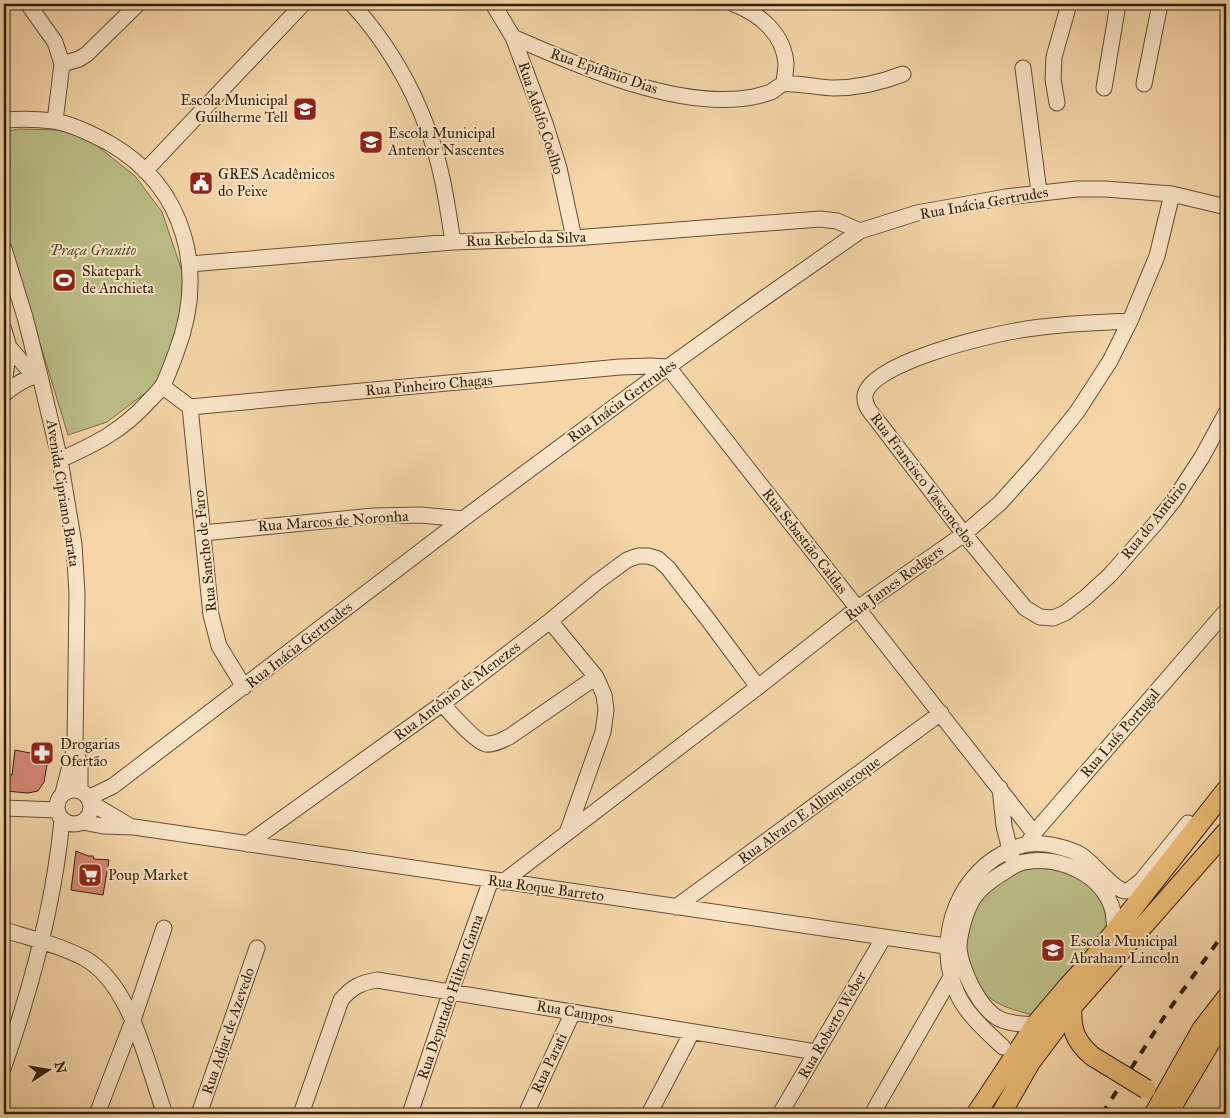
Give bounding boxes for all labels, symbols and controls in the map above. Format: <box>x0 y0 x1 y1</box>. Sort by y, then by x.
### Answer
street label: Rua Epifânio Dias <box>548 44 660 98</box>
street label: Rua Adolfo Coelho <box>514 59 568 177</box>
place label: Escola Municipal Guilherme Tell <box>180 91 289 126</box>
school or university icon: Escola Municipal Guilherme Tell <box>292 96 318 122</box>
place label: Escola Municipal Antenor Nascentes <box>387 124 504 159</box>
school or university icon: Escola Municipal Antenor Nascentes <box>358 129 384 155</box>
place label: GRES Acadêmicos do Peixe <box>218 165 335 200</box>
public building icon: GRES Acadêmicos do Peixe <box>188 170 214 196</box>
street label: Rua Inácia Gertrudes <box>918 183 1050 223</box>
street label: Rua Rebelo da Silva <box>466 228 587 250</box>
park label: Praça Granito <box>50 241 136 259</box>
place label: Skatepark de Anchieta <box>82 262 155 297</box>
sports icon: Skatepark de Anchieta <box>51 267 77 293</box>
street label: Rua Inácia Gertrudes <box>564 356 680 446</box>
street label: Rua Pinheiro Chagas <box>365 370 493 400</box>
street label: Rua Francisco Vasconcelos <box>867 409 979 551</box>
street label: Avenida Cipriano Barata <box>42 417 84 569</box>
street label: Rua do Antúrio <box>1117 477 1191 563</box>
street label: Rua Sebastião Caldas <box>758 485 852 597</box>
street label: Rua Sancho de Faro <box>190 489 220 613</box>
street label: Rua Marcos de Noronha <box>257 507 410 535</box>
street label: Rua James Rodgers <box>841 541 947 626</box>
street label: Rua Inácia Gertrudes <box>242 598 356 692</box>
street label: Rua Antônio de Menezes <box>390 638 524 744</box>
street label: Rua Luís Portugal <box>1076 684 1164 781</box>
place label: Drogarias Ofertão <box>60 735 120 770</box>
pharmacy icon: Drogarias Ofertão <box>29 740 55 766</box>
street label: Rua Alvaro E Albuqueroque <box>734 752 884 868</box>
supermarket icon: Poup Market <box>77 862 103 888</box>
place label: Poup Market <box>108 866 189 884</box>
street label: Rua Roque Barreto <box>486 871 606 906</box>
street label: Rua Deputado Hilton Gama <box>413 912 487 1082</box>
place label: Escola Municipal Abraham Lincoln <box>1069 932 1179 967</box>
school or university icon: Escola Municipal Abraham Lincoln <box>1040 937 1066 963</box>
street label: Rua Adjar de Azevedo <box>198 965 258 1097</box>
street label: Rua Roberto Weber <box>794 968 870 1082</box>
street label: Rua Campos <box>535 996 615 1028</box>
street label: Rua Parati <box>527 1030 571 1096</box>
north arrow <box>22 1046 72 1096</box>
text: N <box>51 1060 70 1075</box>

